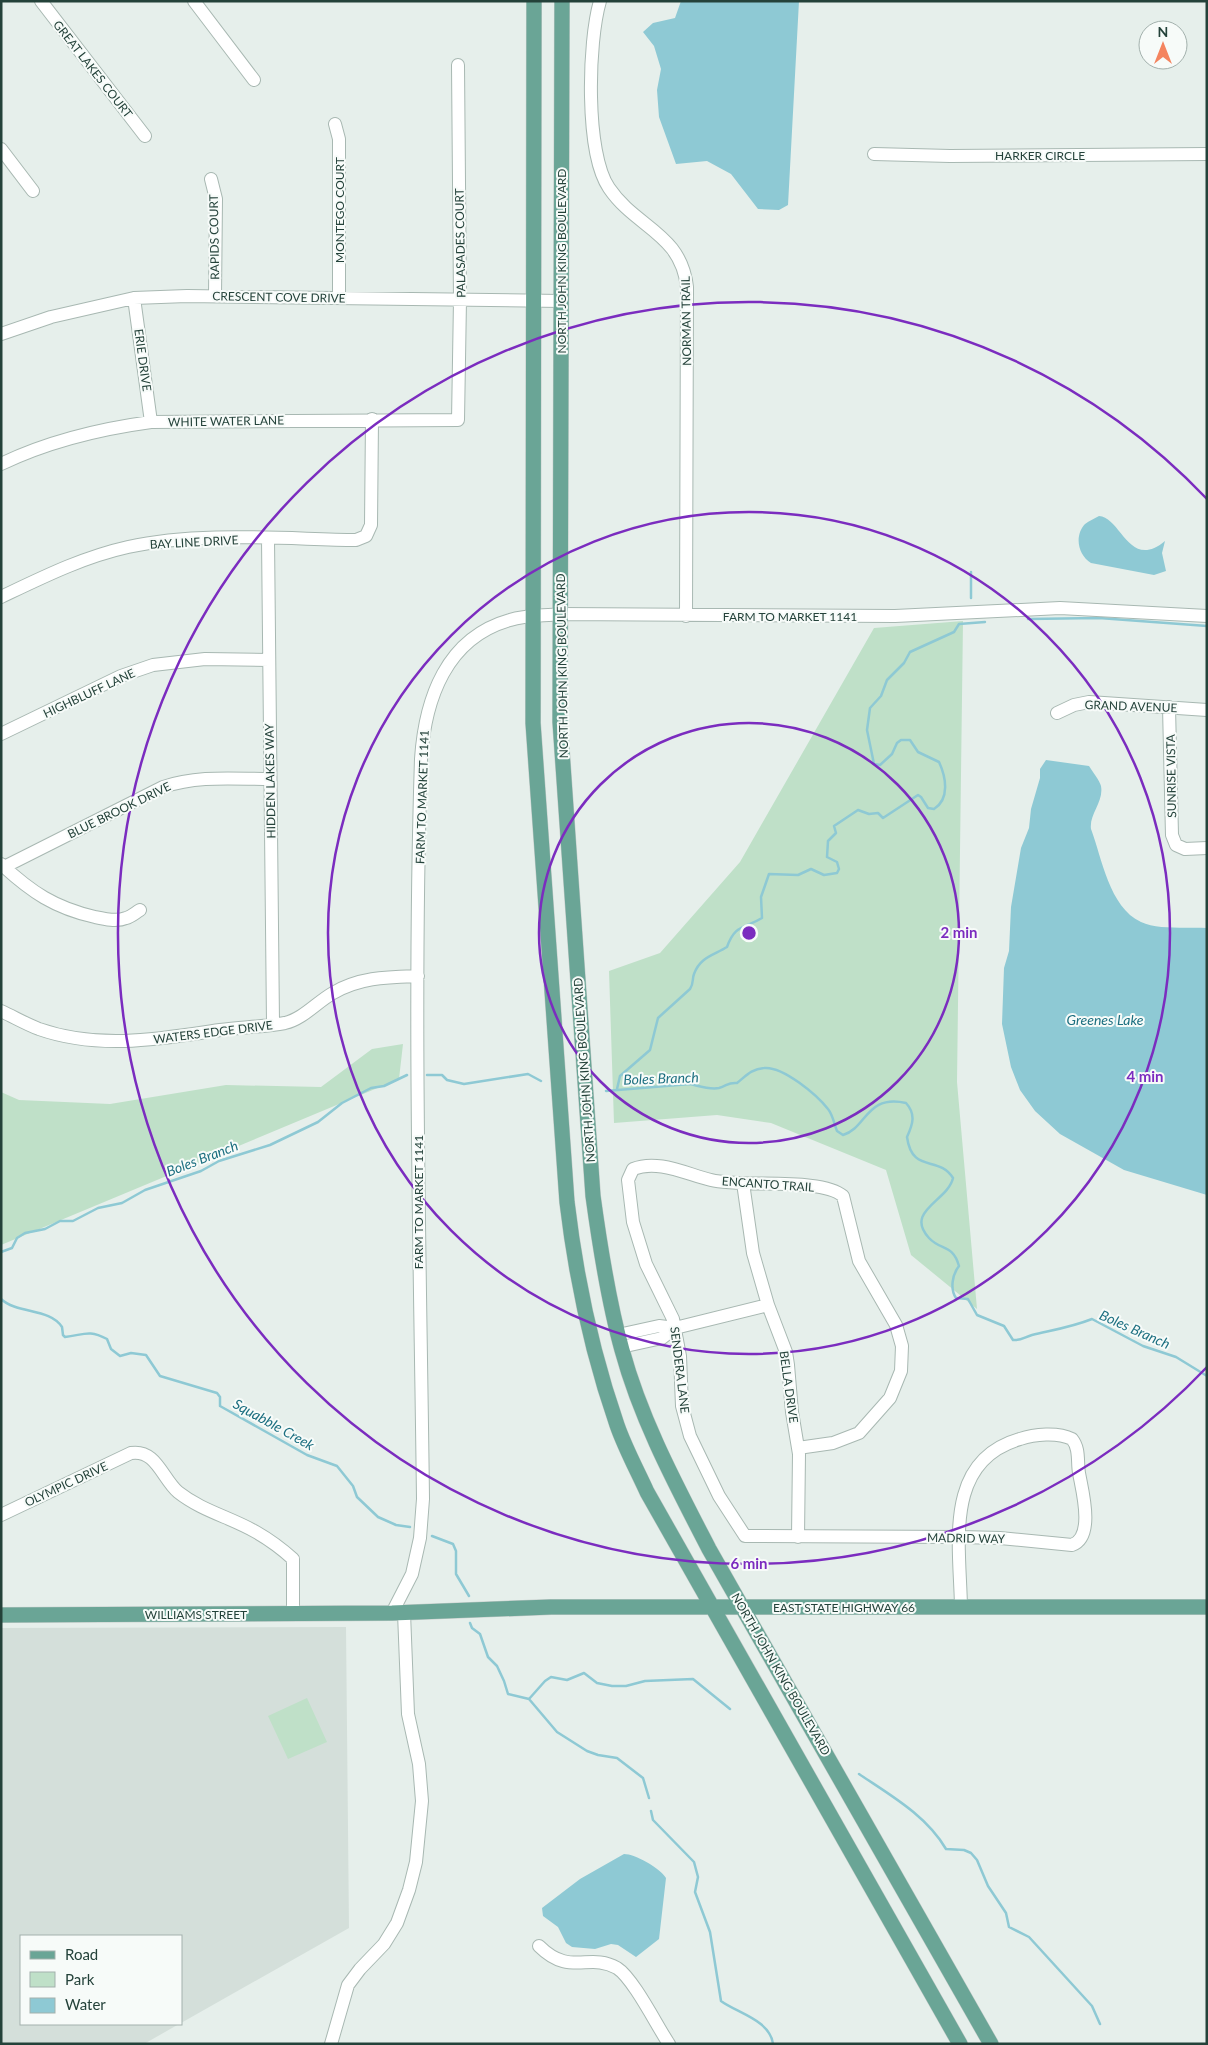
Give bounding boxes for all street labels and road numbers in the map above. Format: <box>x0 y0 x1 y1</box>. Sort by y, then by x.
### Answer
street label: GREAT LAKES COURT <box>50 17 136 121</box>
street label: HARKER CIRCLE <box>995 148 1085 163</box>
street label: MONTEGO COURT <box>332 157 347 263</box>
street label: NORTH JOHN KING BOULEVARD <box>554 169 569 353</box>
street label: PALASADES COURT <box>452 188 468 298</box>
street label: RAPIDS COURT <box>206 194 222 280</box>
street label: NORMAN TRAIL <box>678 276 694 366</box>
street label: CRESCENT COVE DRIVE <box>212 288 346 306</box>
street label: ERIE DRIVE <box>131 328 155 392</box>
street label: WHITE WATER LANE <box>168 412 284 430</box>
street label: BAY LINE DRIVE <box>149 532 239 552</box>
street label: NORTH JOHN KING BOULEVARD <box>553 573 571 759</box>
street label: FARM TO MARKET 1141 <box>723 609 857 624</box>
street label: HIGHBLUFF LANE <box>41 665 137 721</box>
street label: GRAND AVENUE <box>1084 697 1178 715</box>
street label: HIDDEN LAKES WAY <box>261 723 279 839</box>
street label: FARM TO MARKET 1141 <box>412 730 432 864</box>
street label: SUNRISE VISTA <box>1163 733 1179 818</box>
street label: BLUE BROOK DRIVE <box>65 778 173 841</box>
street label: NORTH JOHN KING BOULEVARD <box>570 977 598 1163</box>
street label: WATERS EDGE DRIVE <box>152 1017 274 1047</box>
street label: FARM TO MARKET 1141 <box>411 1135 426 1269</box>
street label: ENCANTO TRAIL <box>721 1173 815 1195</box>
street label: SENDERA LANE <box>667 1326 693 1414</box>
street label: BELLA DRIVE <box>777 1350 802 1424</box>
street label: OLYMPIC DRIVE <box>22 1458 110 1510</box>
street label: MADRID WAY <box>927 1530 1006 1546</box>
street label: NORTH JOHN KING BOULEVARD <box>728 1590 834 1758</box>
street label: EAST STATE HIGHWAY 66 <box>773 1600 915 1615</box>
street label: WILLIAMS STREET <box>145 1607 247 1622</box>

